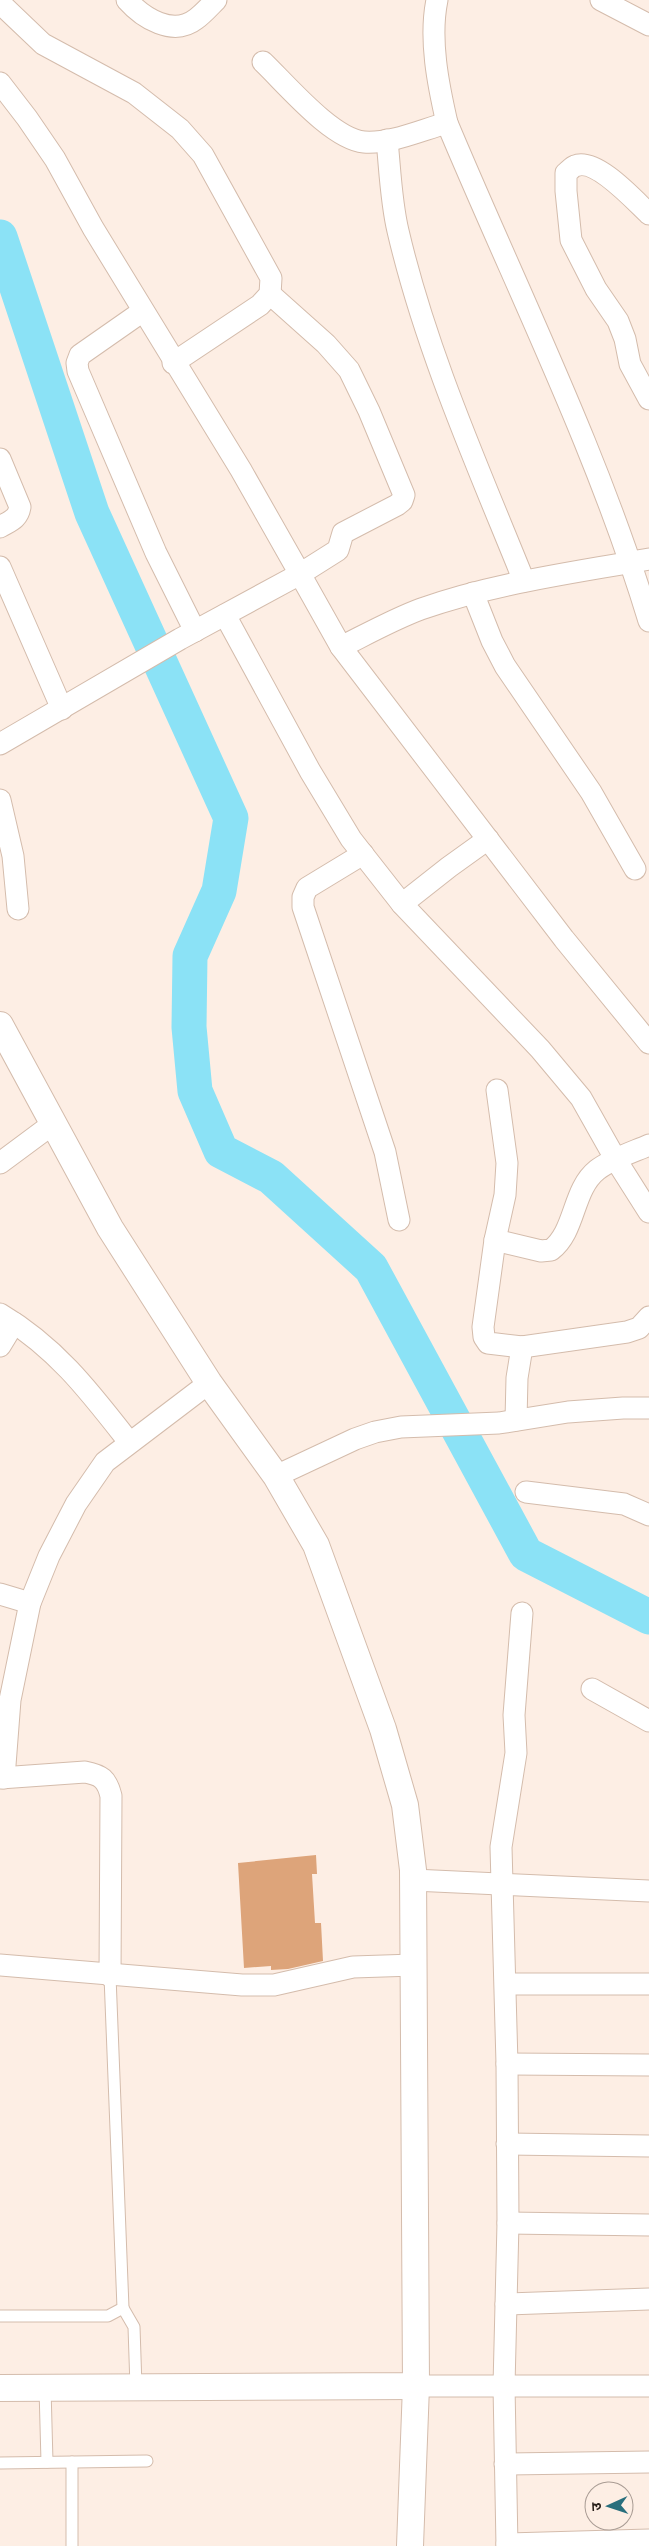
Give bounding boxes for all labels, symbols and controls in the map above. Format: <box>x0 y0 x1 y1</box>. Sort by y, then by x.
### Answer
north arrow <box>584 2481 634 2531</box>
text: उ <box>588 2501 604 2511</box>

